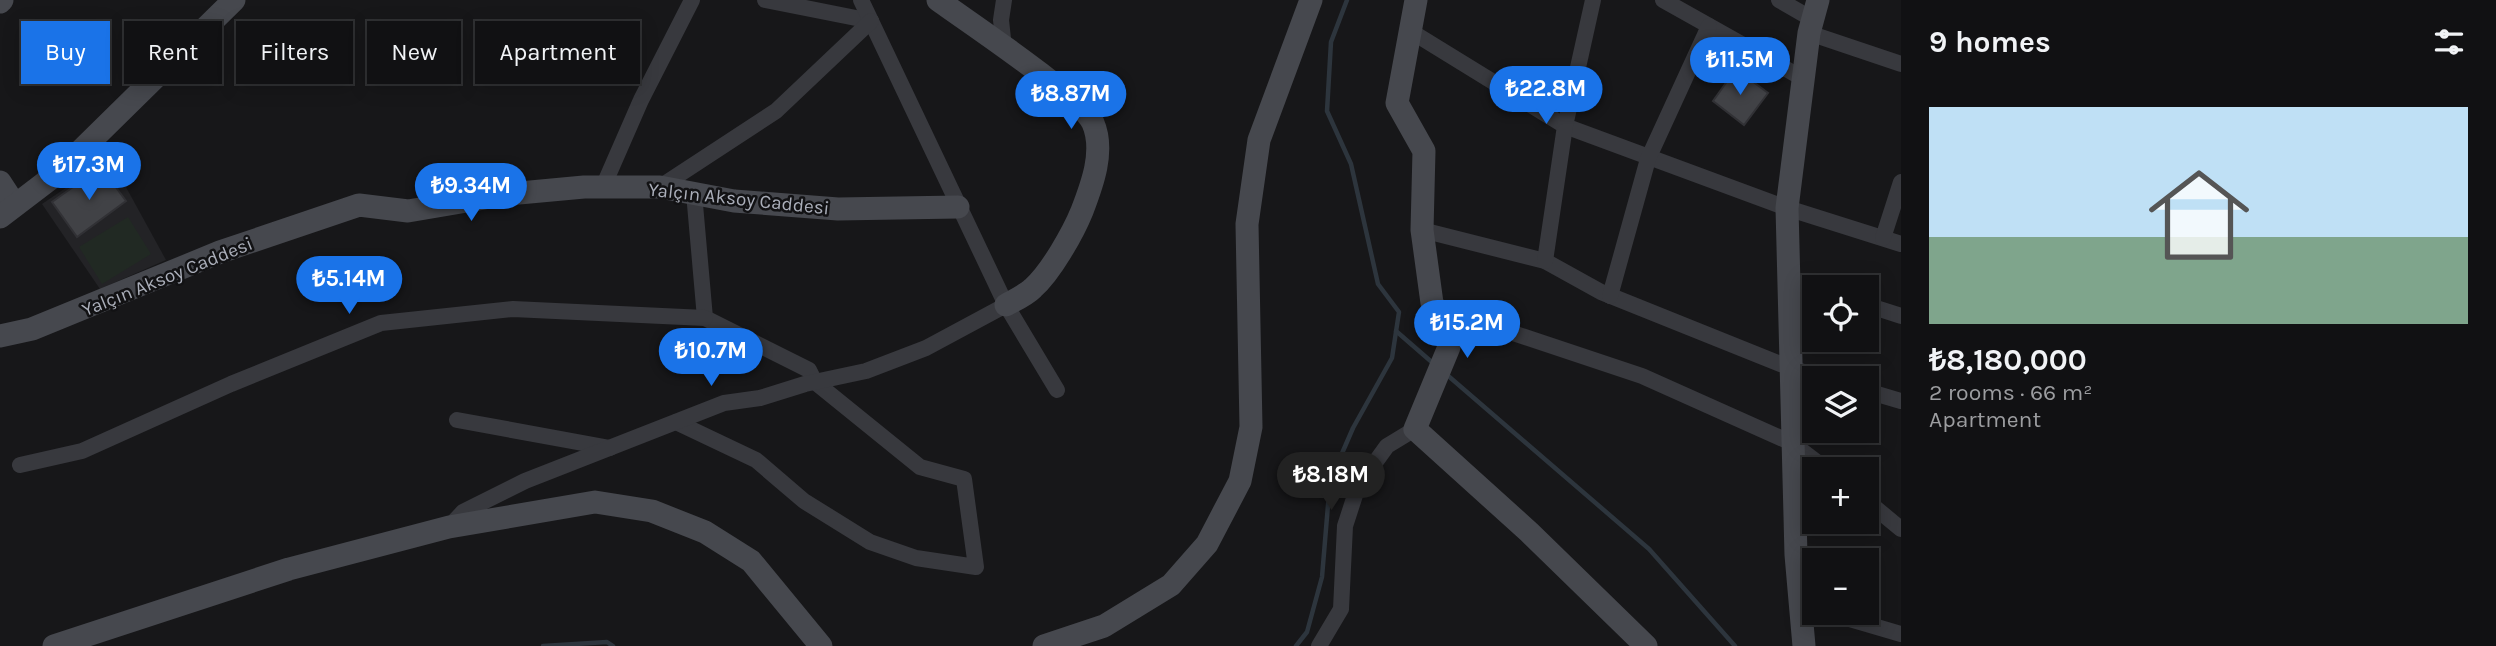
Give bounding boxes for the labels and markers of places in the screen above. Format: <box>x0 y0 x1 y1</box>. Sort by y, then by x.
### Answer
pin: ₺11.5M <box>1683 38 1797 97</box>
pin: ₺22.8M <box>1489 66 1603 126</box>
pin: ₺8.87M <box>1014 72 1128 131</box>
pin: ₺17.3M <box>32 142 146 202</box>
pin: ₺9.34M <box>414 164 528 223</box>
pin: ₺5.14M <box>292 256 406 316</box>
pin: ₺15.2M <box>1410 300 1524 360</box>
pin: ₺10.7M <box>654 328 768 388</box>
pin: ₺8.18M <box>1274 452 1388 512</box>

